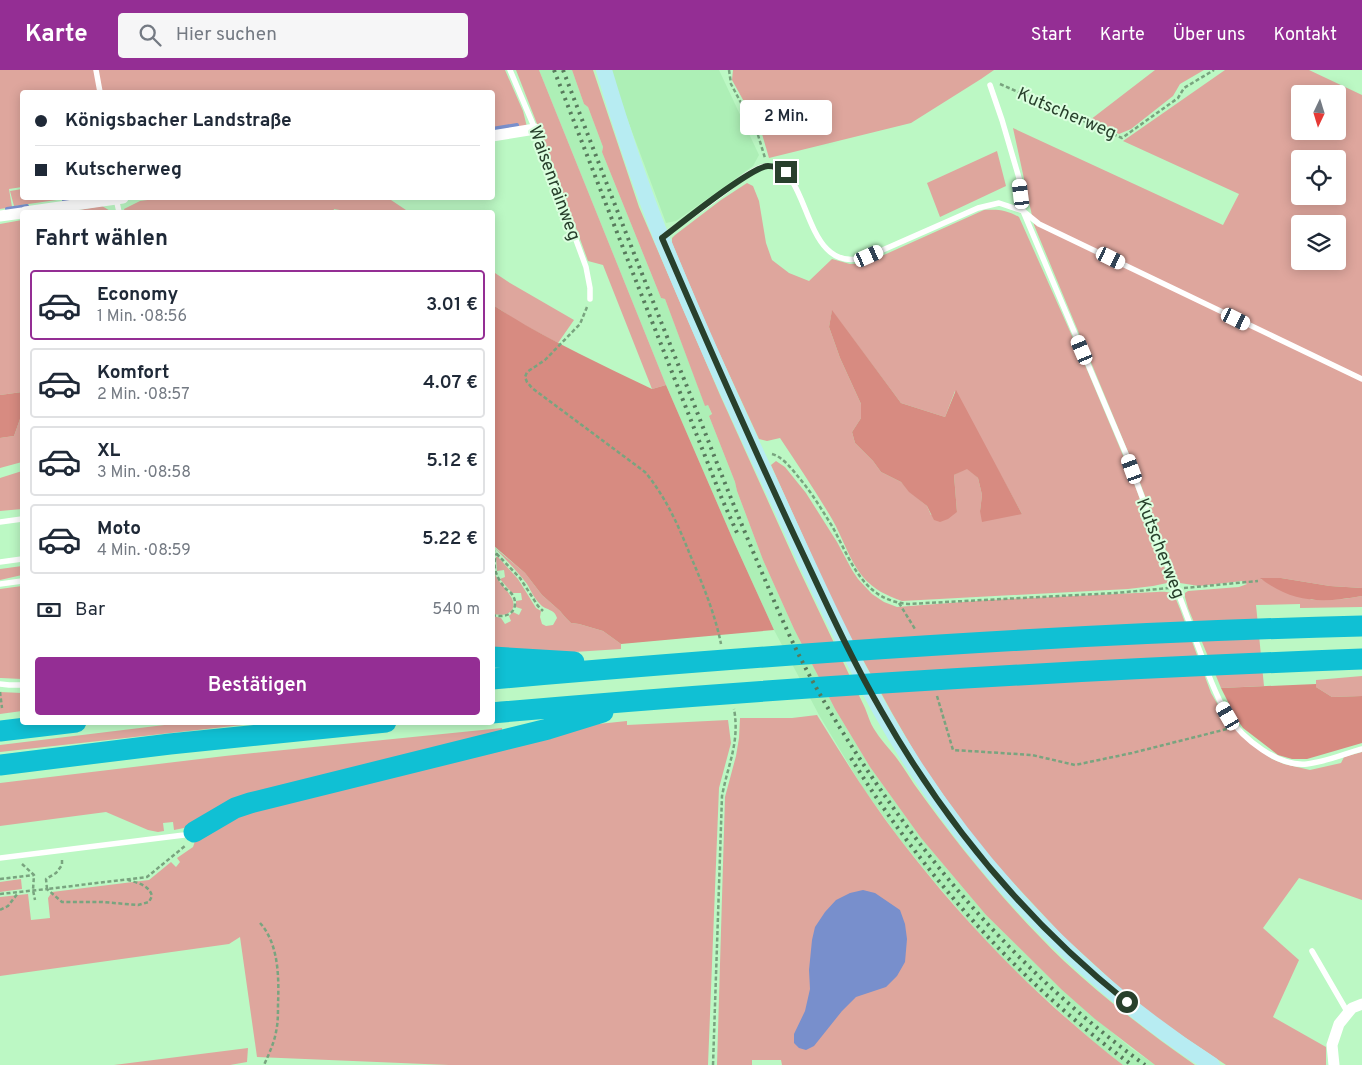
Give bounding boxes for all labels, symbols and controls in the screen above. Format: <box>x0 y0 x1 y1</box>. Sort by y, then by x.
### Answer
search box <box>118 13 468 58</box>
text: Karte <box>25 20 88 50</box>
icon: search <box>136 21 164 49</box>
text: Hier suchen <box>176 23 277 47</box>
text: Start <box>1031 24 1072 47</box>
text: Karte <box>1100 24 1145 47</box>
text: Über uns <box>1173 24 1245 47</box>
text: Kontakt <box>1273 24 1337 47</box>
street label: Kutscherweg <box>1013 83 1120 146</box>
north arrow <box>1291 85 1346 140</box>
map controls <box>1291 85 1346 270</box>
callout: 2 Min. <box>740 99 832 134</box>
text: 2 Min. <box>764 107 808 127</box>
text: Königsbacher Landstraße <box>65 109 292 133</box>
street label: Waisenrainweg <box>522 123 585 244</box>
button: locate <box>1291 150 1346 205</box>
text: Kutscherweg <box>65 158 182 182</box>
route end <box>775 161 797 183</box>
car <box>1011 178 1030 210</box>
button: layers <box>1291 215 1346 270</box>
text: Fahrt wählen <box>35 226 168 253</box>
car <box>852 243 885 269</box>
car <box>1094 245 1127 271</box>
icon: car <box>37 283 82 328</box>
text: Economy <box>97 283 178 307</box>
text: 3.01 € <box>426 293 478 317</box>
car <box>1219 306 1252 332</box>
text: 1 Min. · 08:56 <box>97 307 187 327</box>
car <box>1069 333 1094 367</box>
icon: car <box>37 361 82 406</box>
text: Komfort <box>97 361 169 385</box>
text: 4.07 € <box>423 371 478 395</box>
text: 2 Min. · 08:57 <box>97 385 190 405</box>
icon: car <box>37 439 82 484</box>
text: XL <box>97 439 120 463</box>
text: 5.12 € <box>426 449 478 473</box>
car <box>1119 452 1144 486</box>
text: 3 Min. · 08:58 <box>97 463 191 483</box>
street label: Kutscherweg <box>1130 495 1189 602</box>
icon: car <box>37 517 82 562</box>
text: Moto <box>97 517 141 541</box>
text: 5.22 € <box>422 527 478 551</box>
text: 4 Min. · 08:59 <box>97 541 191 561</box>
icon: cash <box>35 596 63 624</box>
text: Bar <box>75 598 105 622</box>
text: 540 m <box>432 600 480 620</box>
button: Bestätigen <box>35 657 480 715</box>
car <box>1214 699 1241 733</box>
route start <box>1116 991 1138 1013</box>

